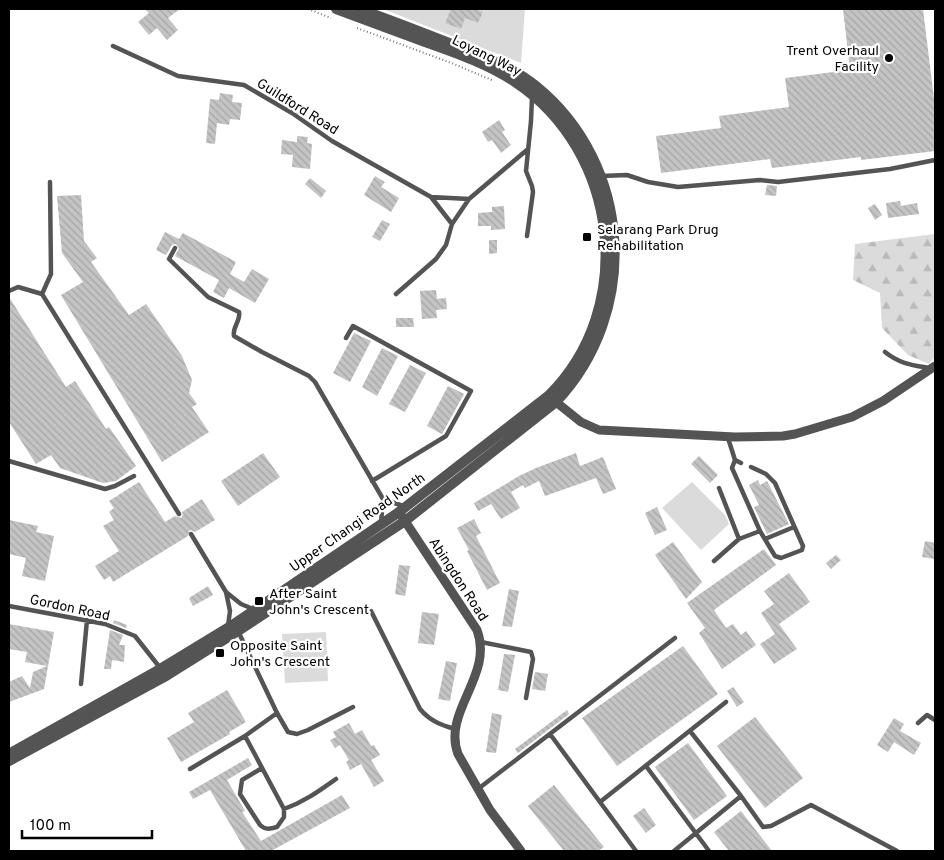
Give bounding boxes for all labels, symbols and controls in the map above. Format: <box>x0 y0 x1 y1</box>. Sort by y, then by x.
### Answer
street label: Loyang Way <box>449 32 524 81</box>
place label: Trent Overhaul Facility <box>786 43 879 76</box>
marker: Trent Overhaul Facility <box>883 52 895 64</box>
street label: Guildford Road <box>253 75 341 139</box>
place label: Selarang Park Drug Rehabilitation <box>597 222 719 255</box>
marker: Selarang Park Drug Rehabilitation <box>581 231 593 243</box>
street label: Upper Changi Road North <box>287 470 429 576</box>
street label: Abingdon Road <box>424 535 491 625</box>
place label: After Saint John's Crescent <box>269 586 369 619</box>
street label: Gordon Road <box>28 592 111 625</box>
marker: After Saint John's Crescent <box>253 595 265 607</box>
place label: Opposite Saint John's Crescent <box>230 638 330 671</box>
marker: Opposite Saint John's Crescent <box>214 647 226 659</box>
scale bar <box>22 808 152 840</box>
text: 100 m <box>30 817 71 836</box>

